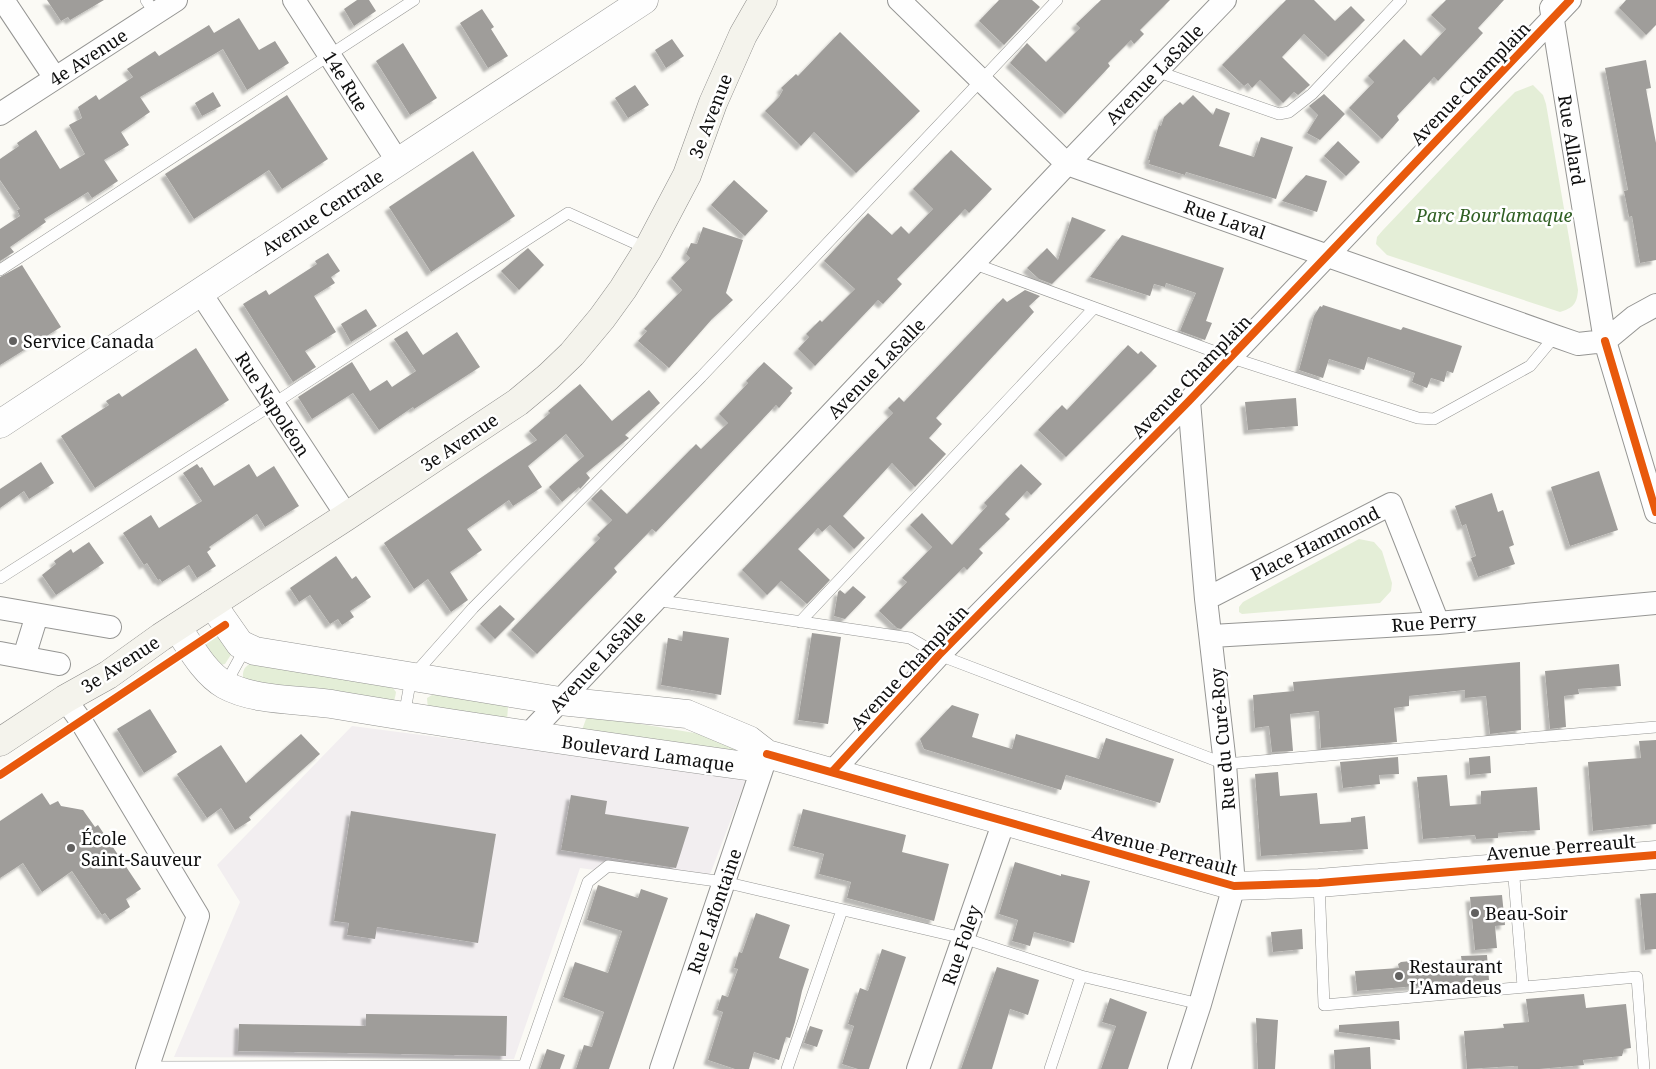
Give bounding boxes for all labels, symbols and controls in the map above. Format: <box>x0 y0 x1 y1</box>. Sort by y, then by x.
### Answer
street label: Avenue Champlain <box>1405 16 1535 150</box>
street label: Avenue LaSalle <box>1100 19 1208 129</box>
street label: 4e Avenue <box>44 23 132 91</box>
street label: 14e Rue <box>318 46 374 116</box>
street label: 3e Avenue <box>683 70 737 162</box>
street label: Rue Allard <box>1553 93 1591 187</box>
street label: Avenue Centrale <box>256 164 388 260</box>
street label: Rue Laval <box>1181 194 1269 244</box>
park label: Parc Bourlamaque <box>1415 203 1572 227</box>
street label: Avenue Champlain <box>1126 309 1256 443</box>
street label: Avenue LaSalle <box>822 313 930 423</box>
place label: Service Canada <box>23 329 154 353</box>
marker: Service Canada <box>7 335 19 347</box>
street label: Rue Napoléon <box>230 347 316 461</box>
street label: 3e Avenue <box>416 407 502 477</box>
street label: Place Hammond <box>1247 500 1383 586</box>
street label: Avenue Champlain <box>845 599 974 735</box>
street label: Avenue LaSalle <box>544 605 650 717</box>
street label: Rue Perry <box>1391 607 1478 637</box>
street label: 3e Avenue <box>76 630 164 698</box>
street label: Rue du Curé-Roy <box>1204 666 1240 811</box>
street label: Boulevard Lamaque <box>560 729 736 777</box>
street label: Avenue Perreault <box>1090 819 1240 881</box>
place label: École Saint-Sauveur <box>81 826 202 871</box>
street label: Avenue Perreault <box>1485 829 1637 865</box>
marker: École Saint-Sauveur <box>65 842 77 854</box>
street label: Rue Lafontaine <box>681 845 747 977</box>
street label: Rue Foley <box>936 901 986 988</box>
place label: Beau-Soir <box>1485 901 1568 925</box>
marker: Beau-Soir <box>1469 907 1481 919</box>
place label: Restaurant L'Amadeus <box>1409 954 1503 999</box>
marker: Restaurant L'Amadeus <box>1393 970 1405 982</box>

